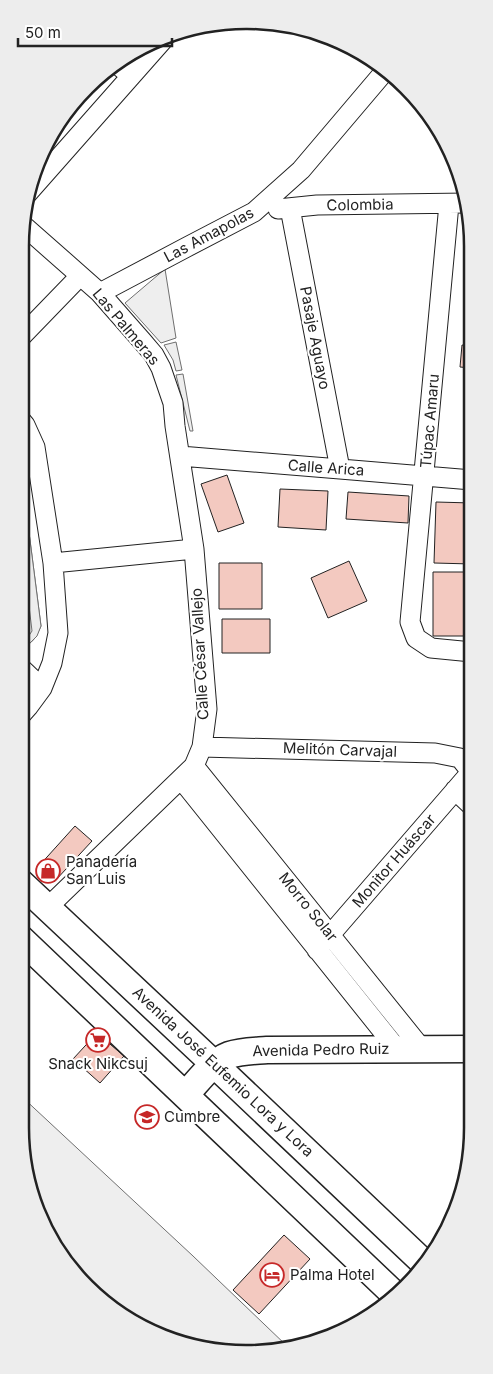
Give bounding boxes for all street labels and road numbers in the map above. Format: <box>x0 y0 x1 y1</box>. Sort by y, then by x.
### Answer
street label: Colombia <box>326 194 394 215</box>
street label: Las Amapolas <box>161 203 257 266</box>
street label: Las Palmeras <box>89 284 164 369</box>
street label: Pasaje Aguayo <box>296 285 335 391</box>
street label: Túpac Amaru <box>416 373 443 469</box>
street label: Calle Arica <box>287 455 365 480</box>
street label: Calle César Vallejo <box>187 588 212 721</box>
street label: Melitón Carvajal <box>283 738 397 761</box>
street label: Monitor Huáscar <box>348 810 440 911</box>
street label: Morro Solar <box>275 868 342 945</box>
street label: Avenida José Eufemio Lora y Lora <box>129 983 318 1161</box>
street label: Avenida Pedro Ruiz <box>252 1039 390 1060</box>

